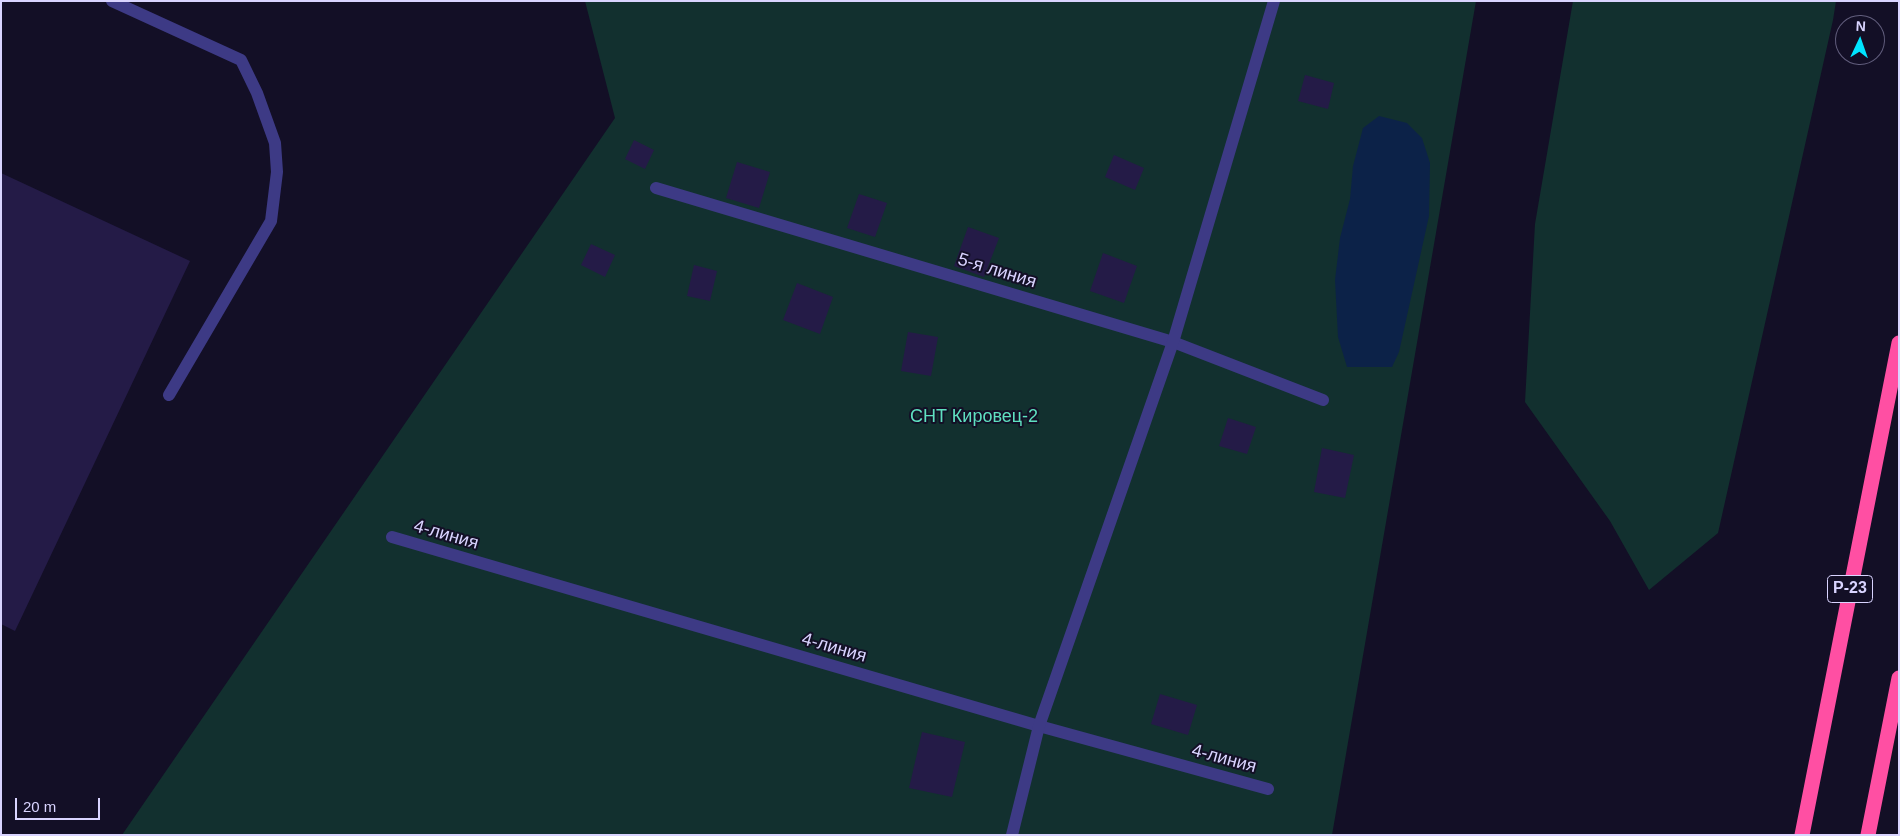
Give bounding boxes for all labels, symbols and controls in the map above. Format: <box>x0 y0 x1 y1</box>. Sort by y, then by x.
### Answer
north arrow <box>1835 15 1885 65</box>
text: N <box>1855 18 1866 34</box>
street label: 5-я линия <box>955 249 1039 293</box>
park label: СНТ Кировец-2 <box>910 406 1038 428</box>
street label: 4-линия <box>411 515 481 555</box>
road number: Р-23 <box>1828 576 1872 602</box>
street label: 4-линия <box>799 628 869 668</box>
street label: 4-линия <box>1189 740 1259 778</box>
scale bar <box>18 788 102 820</box>
text: 20 m <box>23 798 56 815</box>

